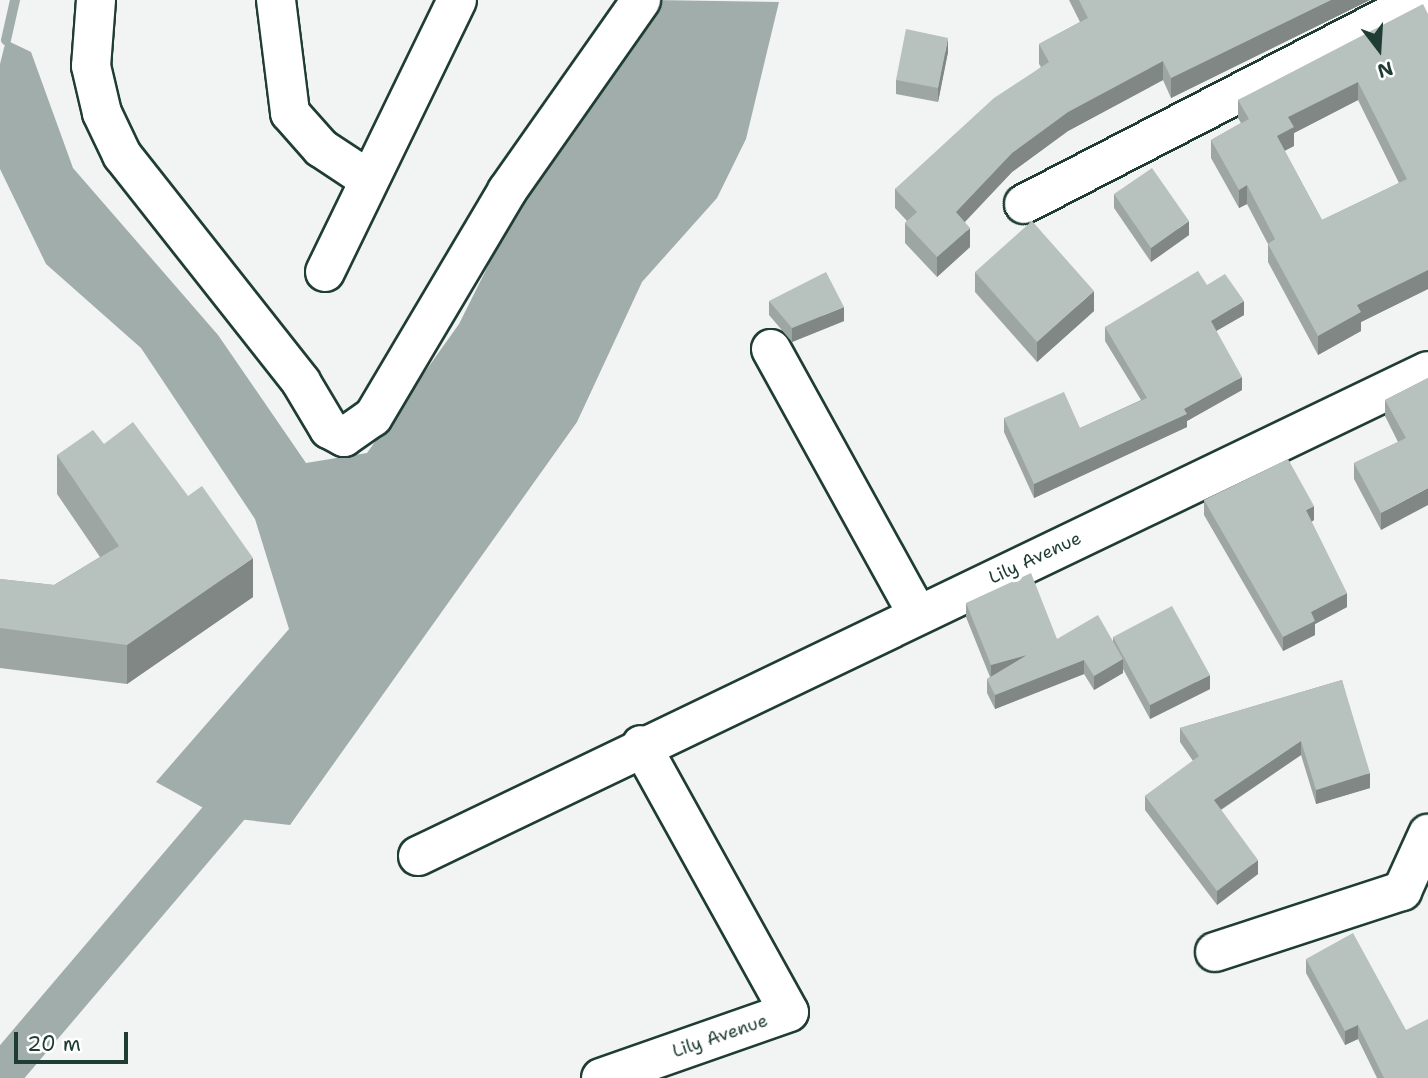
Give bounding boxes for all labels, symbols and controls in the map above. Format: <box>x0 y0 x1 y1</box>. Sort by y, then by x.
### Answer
north arrow <box>1344 14 1414 84</box>
text: N <box>1374 55 1396 84</box>
street label: Lily Avenue <box>985 527 1085 589</box>
street label: Lily Avenue <box>670 1010 770 1062</box>
scale bar <box>18 1018 131 1062</box>
text: 20 m <box>27 1030 81 1058</box>

